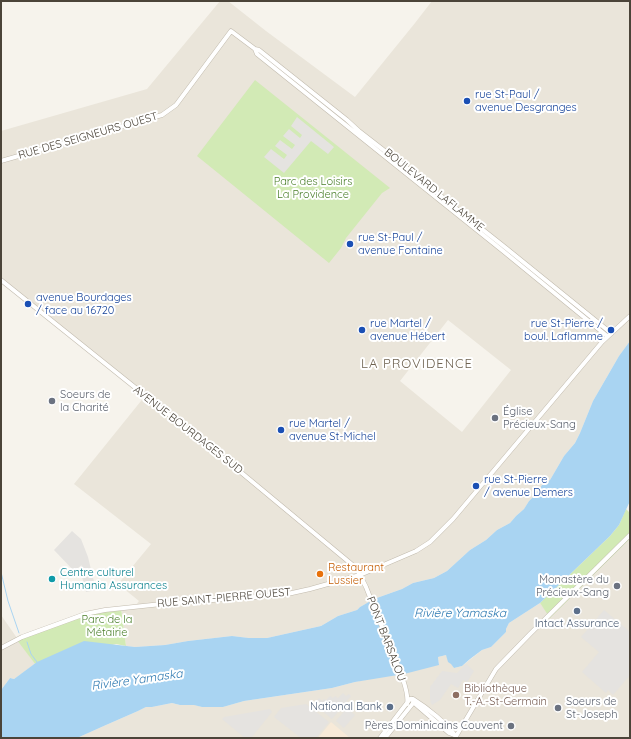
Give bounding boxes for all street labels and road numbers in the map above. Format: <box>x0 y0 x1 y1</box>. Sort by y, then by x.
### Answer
street label: RUE DES SEIGNEURS OUEST <box>17 110 159 162</box>
street label: BOULEVARD LAFLAMME <box>381 146 487 234</box>
street label: AVENUE BOURDAGES SUD <box>131 383 245 477</box>
street label: RUE SAINT-PIERRE OUEST <box>157 586 291 610</box>
street label: PONT BARSALOU <box>364 595 408 683</box>

